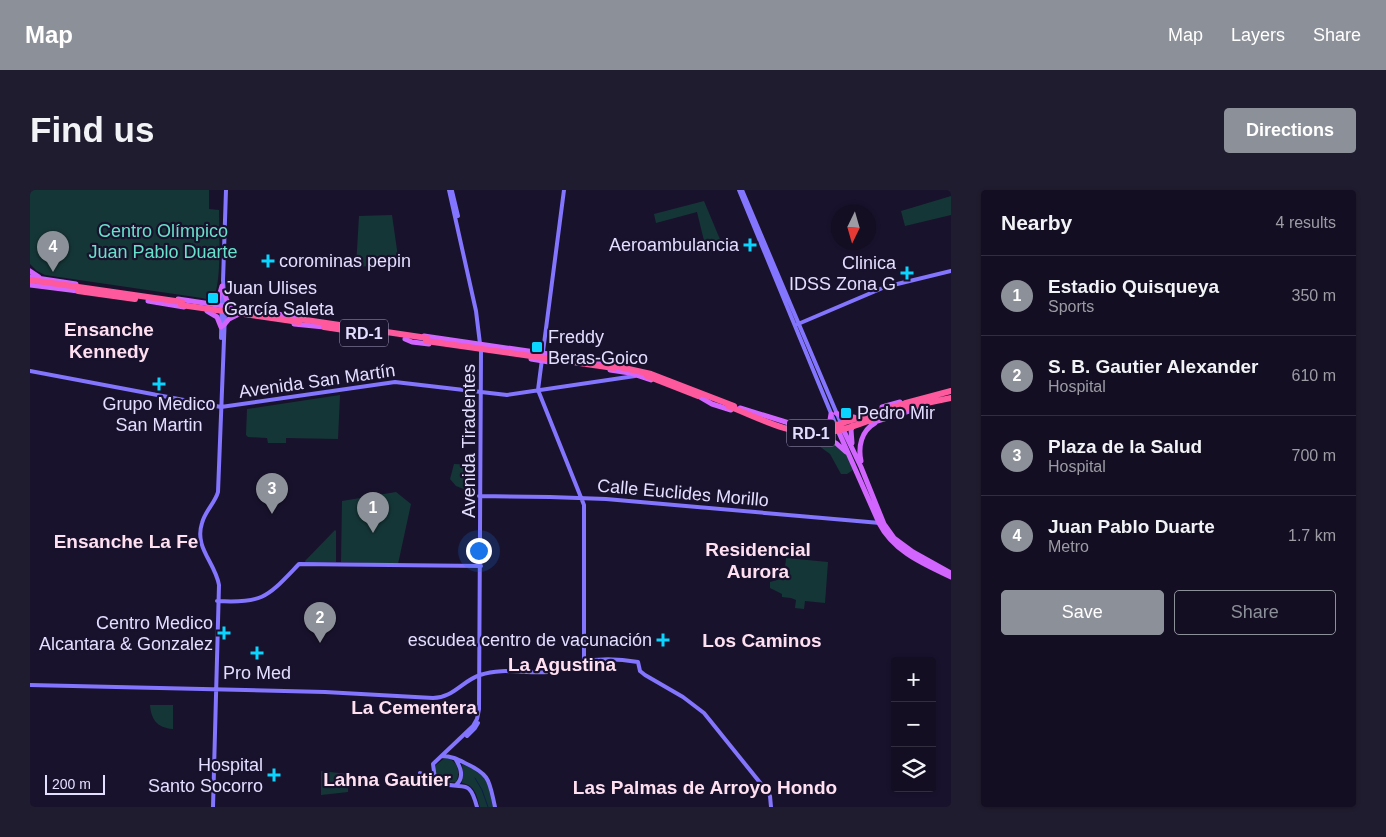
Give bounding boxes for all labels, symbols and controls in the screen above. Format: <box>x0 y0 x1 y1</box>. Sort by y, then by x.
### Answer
text: Map <box>25 21 73 48</box>
text: Map <box>1168 25 1203 45</box>
text: Layers <box>1231 25 1285 45</box>
text: Share <box>1313 25 1361 45</box>
button: Directions <box>1224 108 1356 153</box>
text: Find us <box>30 110 154 149</box>
north arrow <box>831 205 876 250</box>
text: Nearby <box>1001 211 1072 234</box>
text: 4 results <box>1276 214 1336 231</box>
park label: Centro Olímpico Juan Pablo Duarte <box>88 221 238 262</box>
pin: 4 <box>37 231 69 272</box>
place label: Aeroambulancia <box>609 235 740 255</box>
marker: Aeroambulancia <box>743 238 757 252</box>
place label: corominas pepin <box>279 251 411 271</box>
place label: Clinica IDSS Zona G <box>789 253 897 294</box>
marker: corominas pepin <box>261 254 275 268</box>
marker: Clinica IDSS Zona G <box>900 266 914 280</box>
text: Estadio Quisqueya <box>1048 276 1219 297</box>
place label: Juan Ulises García Saleta <box>224 278 335 319</box>
text: 1 <box>1013 287 1021 304</box>
text: 350 m <box>1292 287 1336 304</box>
marker: Juan Ulises García Saleta <box>206 291 220 305</box>
text: Sports <box>1048 298 1094 315</box>
district label: Ensanche Kennedy <box>64 319 154 362</box>
road number: RD-1 <box>340 320 388 346</box>
place label: Freddy Beras-Goico <box>548 327 648 368</box>
marker: Freddy Beras-Goico <box>530 340 544 354</box>
text: S. B. Gautier Alexander <box>1048 356 1258 377</box>
street label: Avenida San Martín <box>237 360 397 402</box>
street label: Avenida Tiradentes <box>459 364 479 518</box>
text: 2 <box>1013 367 1021 384</box>
text: 610 m <box>1292 367 1336 384</box>
marker: Grupo Medico San Martin <box>152 377 166 391</box>
text: Hospital <box>1048 378 1106 395</box>
place label: Grupo Medico San Martin <box>102 394 216 435</box>
place label: Pedro Mir <box>857 403 935 423</box>
marker: Pedro Mir <box>839 406 853 420</box>
road number: RD-1 <box>787 420 835 446</box>
text: Plaza de la Salud <box>1048 436 1202 457</box>
text: 3 <box>1013 447 1021 464</box>
text: 700 m <box>1292 447 1336 464</box>
text: Hospital <box>1048 458 1106 475</box>
pin: 3 <box>256 473 288 514</box>
street label: Calle Euclides Morillo <box>596 476 770 510</box>
pin: 1 <box>357 492 389 533</box>
text: Juan Pablo Duarte <box>1048 516 1215 537</box>
text: 4 <box>1013 527 1021 544</box>
text: 1.7 km <box>1288 527 1336 544</box>
district label: Ensanche La Fe <box>54 531 198 552</box>
your location <box>466 538 492 564</box>
text: Metro <box>1048 538 1089 555</box>
district label: Residencial Aurora <box>705 539 811 582</box>
button: Save <box>1001 590 1164 635</box>
button: Share <box>1174 590 1336 635</box>
pin: 2 <box>304 602 336 643</box>
place label: Centro Medico Alcantara & Gonzalez <box>39 613 213 654</box>
marker: Centro Medico Alcantara & Gonzalez <box>217 626 231 640</box>
place label: escudea centro de vacunación <box>408 630 652 650</box>
district label: Los Caminos <box>702 630 822 651</box>
marker: escudea centro de vacunación <box>656 633 670 647</box>
marker: Pro Med <box>250 646 264 660</box>
district label: La Agustina <box>508 654 616 675</box>
map controls <box>891 657 936 792</box>
button: + <box>891 657 936 702</box>
place label: Pro Med <box>223 663 291 683</box>
district label: La Cementera <box>351 697 477 718</box>
button: − <box>891 702 936 747</box>
button: layers <box>891 747 936 792</box>
place label: Hospital Santo Socorro <box>148 755 263 796</box>
marker: Hospital Santo Socorro <box>267 768 281 782</box>
district label: Lahna Gautier <box>323 769 451 790</box>
scale bar <box>45 772 105 795</box>
text: 200 m <box>52 776 91 792</box>
district label: Las Palmas de Arroyo Hondo <box>573 777 837 798</box>

